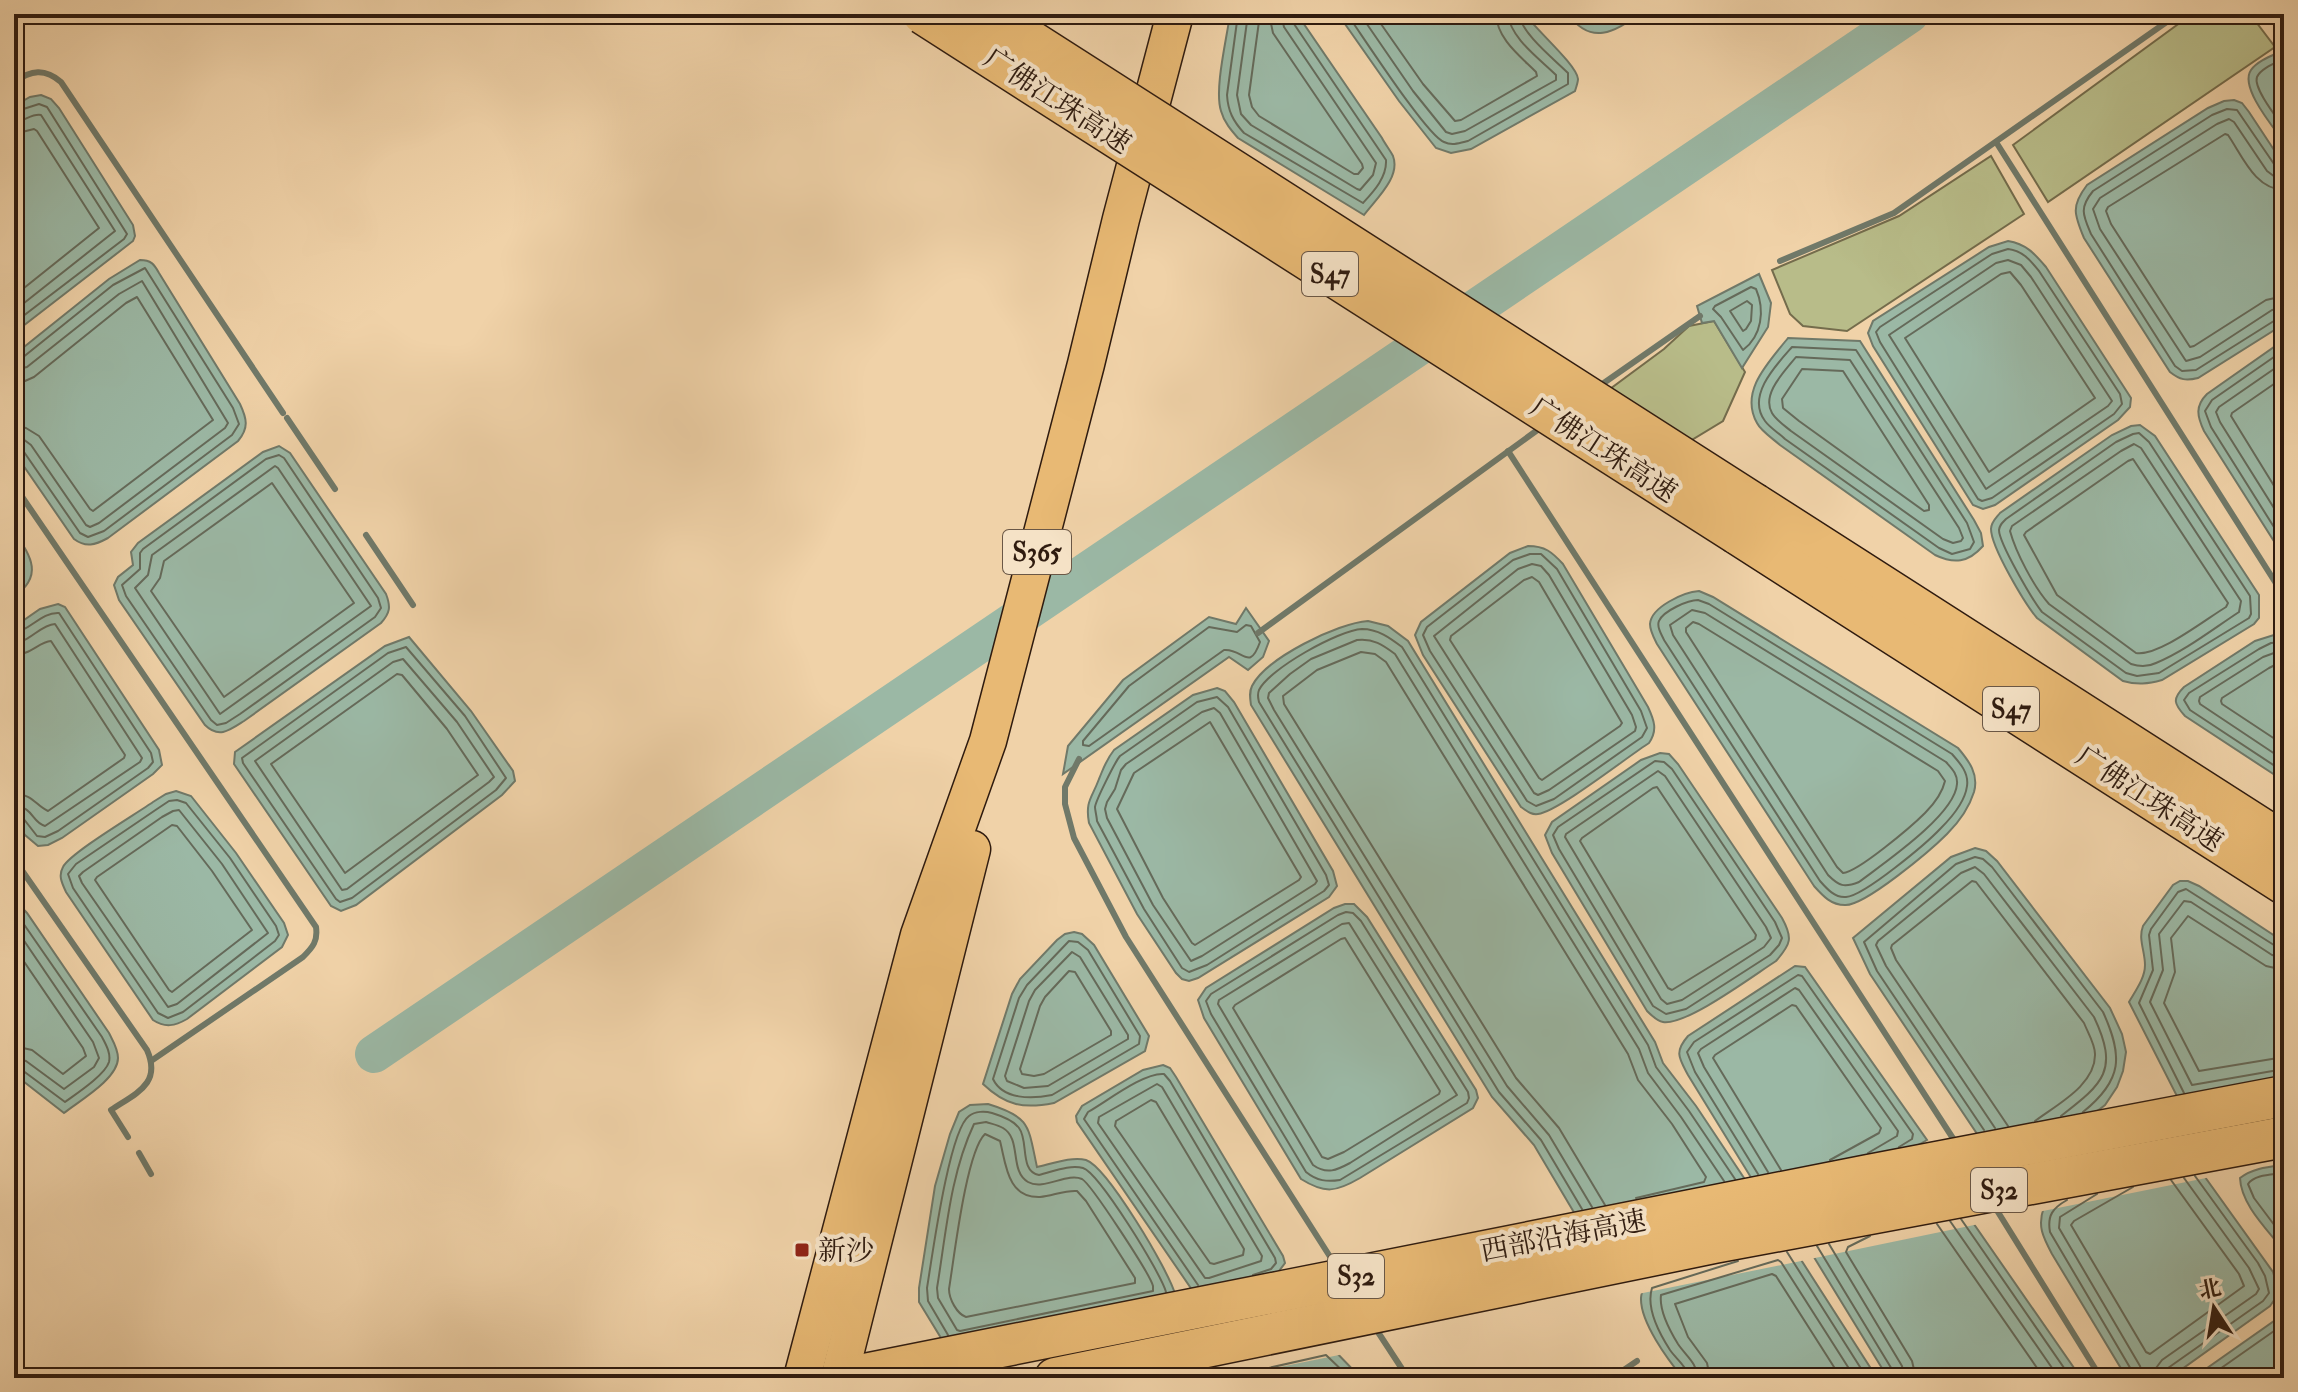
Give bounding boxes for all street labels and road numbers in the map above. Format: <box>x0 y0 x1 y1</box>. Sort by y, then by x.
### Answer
street label: 广佛江珠高速 <box>977 41 1137 162</box>
road number: S47 <box>1302 252 1358 296</box>
street label: 广佛江珠高速 <box>1523 390 1683 511</box>
road number: S365 <box>1003 530 1071 574</box>
road number: S47 <box>1983 687 2039 731</box>
street label: 广佛江珠高速 <box>2069 739 2229 860</box>
road number: S32 <box>1971 1168 2027 1212</box>
street label: 西部沿海高速 <box>1477 1203 1649 1270</box>
road number: S32 <box>1328 1254 1384 1298</box>

